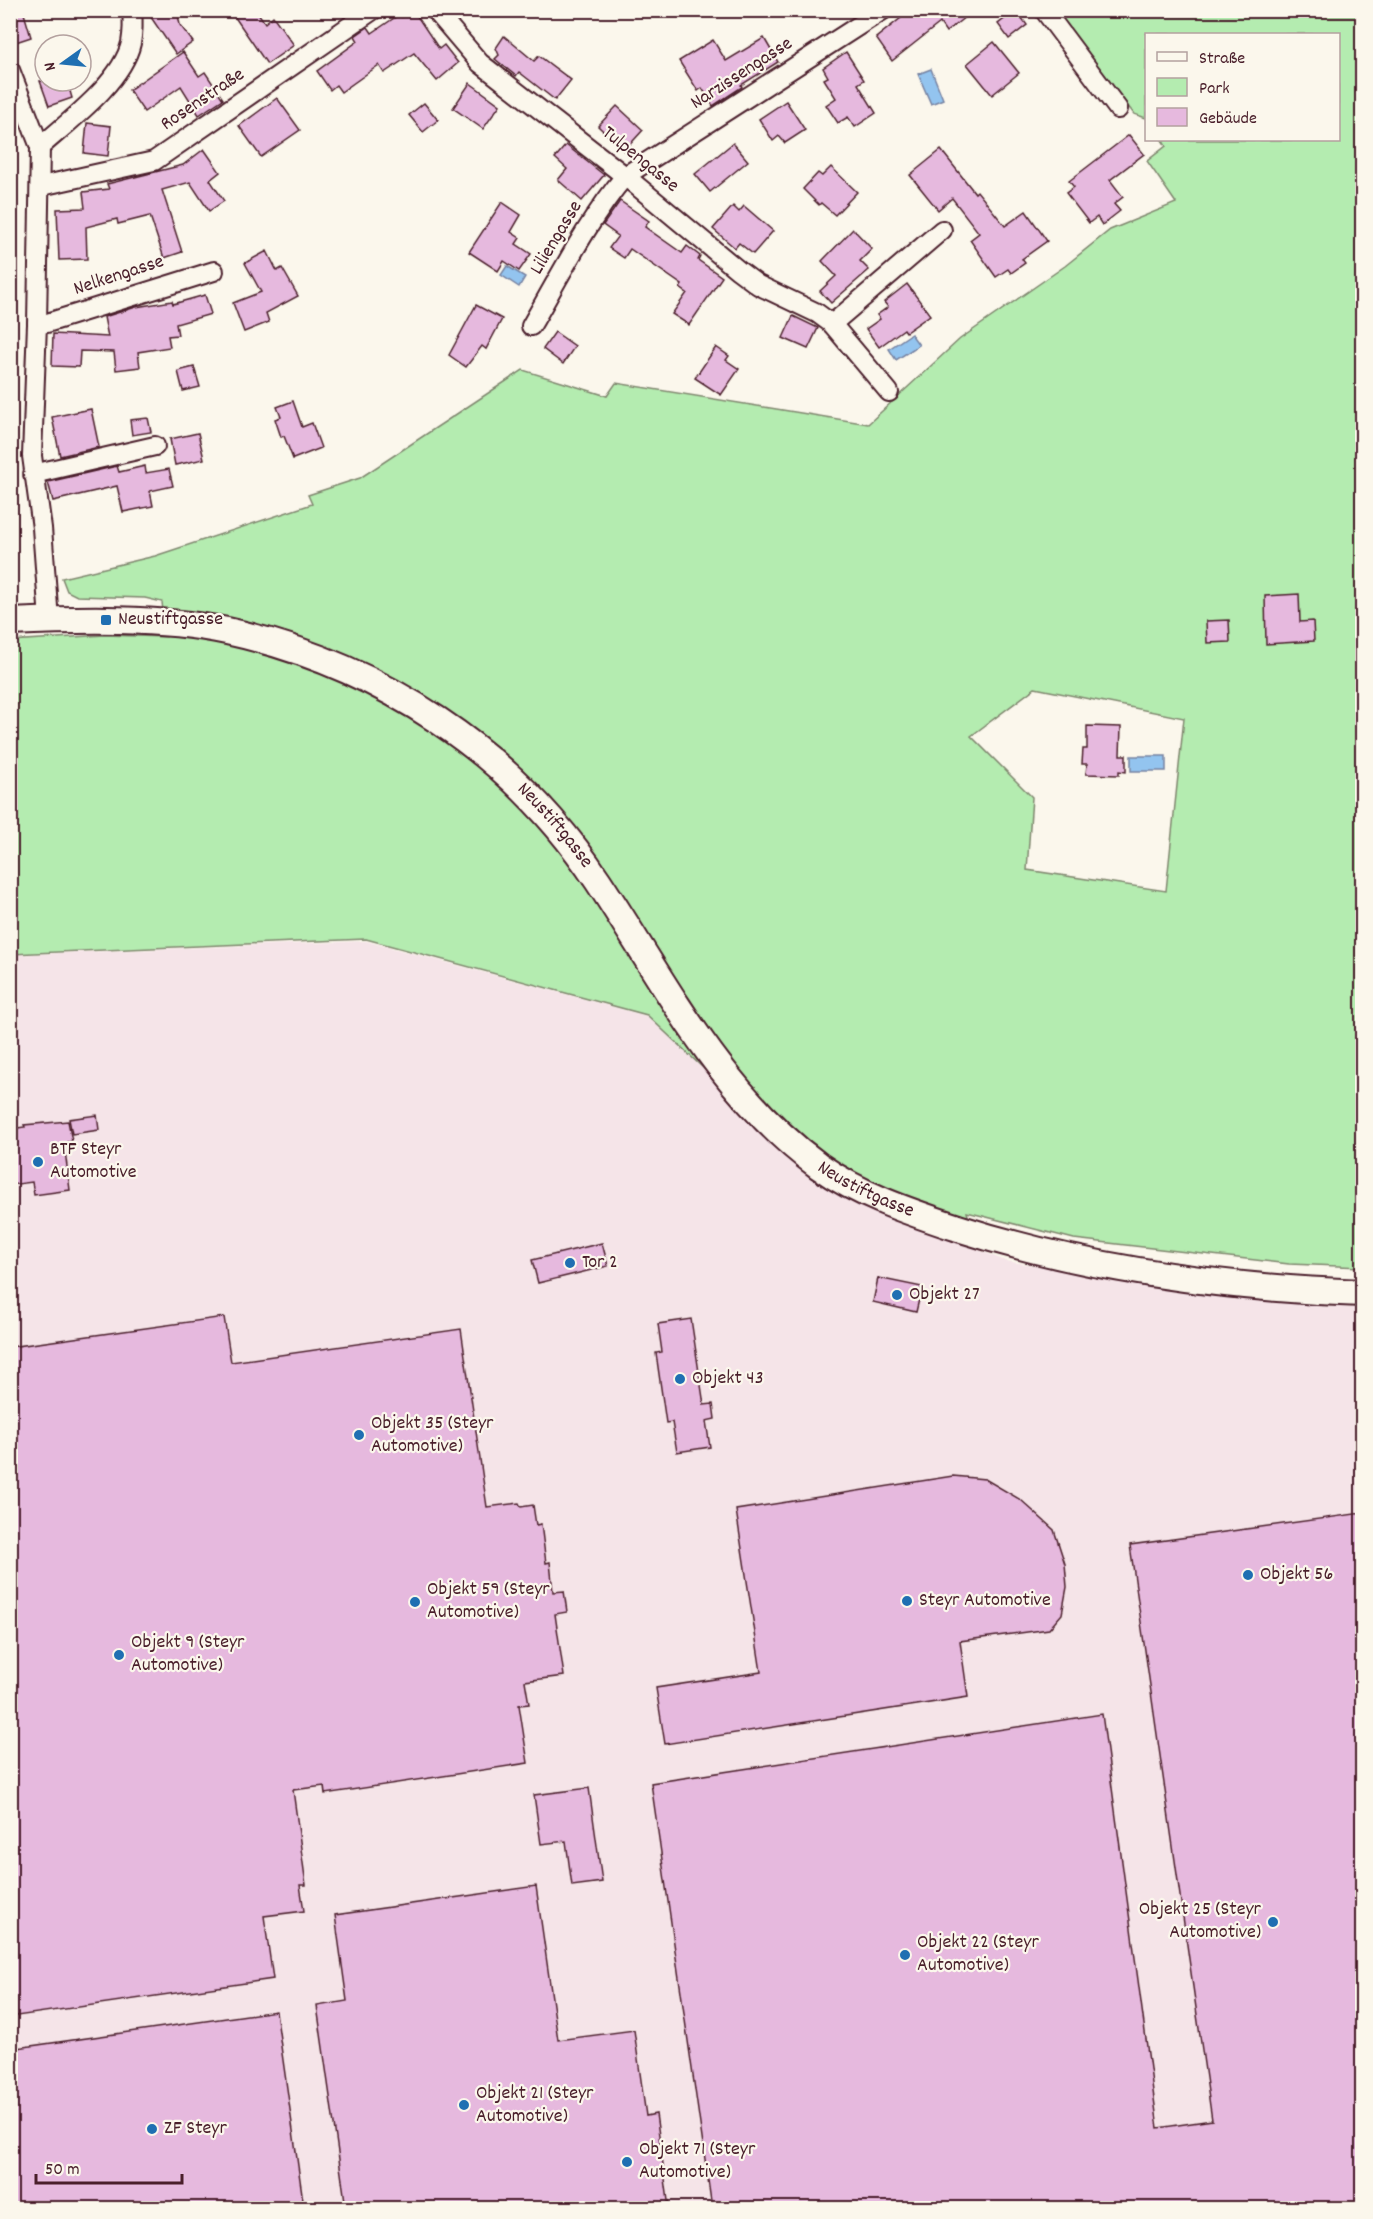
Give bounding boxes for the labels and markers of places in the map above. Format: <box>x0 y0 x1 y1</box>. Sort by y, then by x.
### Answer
place label: Neustiftgasse <box>118 606 223 634</box>
marker: Neustiftgasse <box>99 613 113 627</box>
place label: BTF Steyr Automotive <box>50 1136 137 1187</box>
marker: BTF Steyr Automotive <box>31 1155 45 1169</box>
place label: Tor 2 <box>582 1249 618 1277</box>
marker: Tor 2 <box>563 1256 577 1270</box>
place label: Objekt 27 <box>909 1281 980 1309</box>
marker: Objekt 27 <box>890 1288 904 1302</box>
place label: Objekt 43 <box>692 1365 764 1393</box>
marker: Objekt 43 <box>673 1372 687 1386</box>
place label: Objekt 35 (Steyr Automotive) <box>371 1410 494 1461</box>
marker: Objekt 35 (Steyr Automotive) <box>352 1428 366 1442</box>
place label: Objekt 56 <box>1260 1561 1333 1589</box>
marker: Objekt 56 <box>1241 1568 1255 1582</box>
place label: Objekt 59 (Steyr Automotive) <box>427 1576 550 1627</box>
place label: Steyr Automotive <box>919 1587 1051 1615</box>
marker: Steyr Automotive <box>900 1594 914 1608</box>
marker: Objekt 59 (Steyr Automotive) <box>408 1595 422 1609</box>
place label: Objekt 9 (Steyr Automotive) <box>131 1629 245 1680</box>
marker: Objekt 9 (Steyr Automotive) <box>112 1648 126 1662</box>
place label: Objekt 25 (Steyr Automotive) <box>1139 1896 1262 1947</box>
marker: Objekt 25 (Steyr Automotive) <box>1266 1915 1280 1929</box>
place label: Objekt 22 (Steyr Automotive) <box>917 1929 1039 1980</box>
marker: Objekt 22 (Steyr Automotive) <box>898 1948 912 1962</box>
place label: Objekt 21 (Steyr Automotive) <box>476 2080 594 2131</box>
marker: Objekt 21 (Steyr Automotive) <box>457 2098 471 2112</box>
place label: ZF Steyr <box>164 2115 227 2143</box>
marker: ZF Steyr <box>145 2122 159 2136</box>
place label: Objekt 71 (Steyr Automotive) <box>639 2136 756 2187</box>
marker: Objekt 71 (Steyr Automotive) <box>620 2155 634 2169</box>

